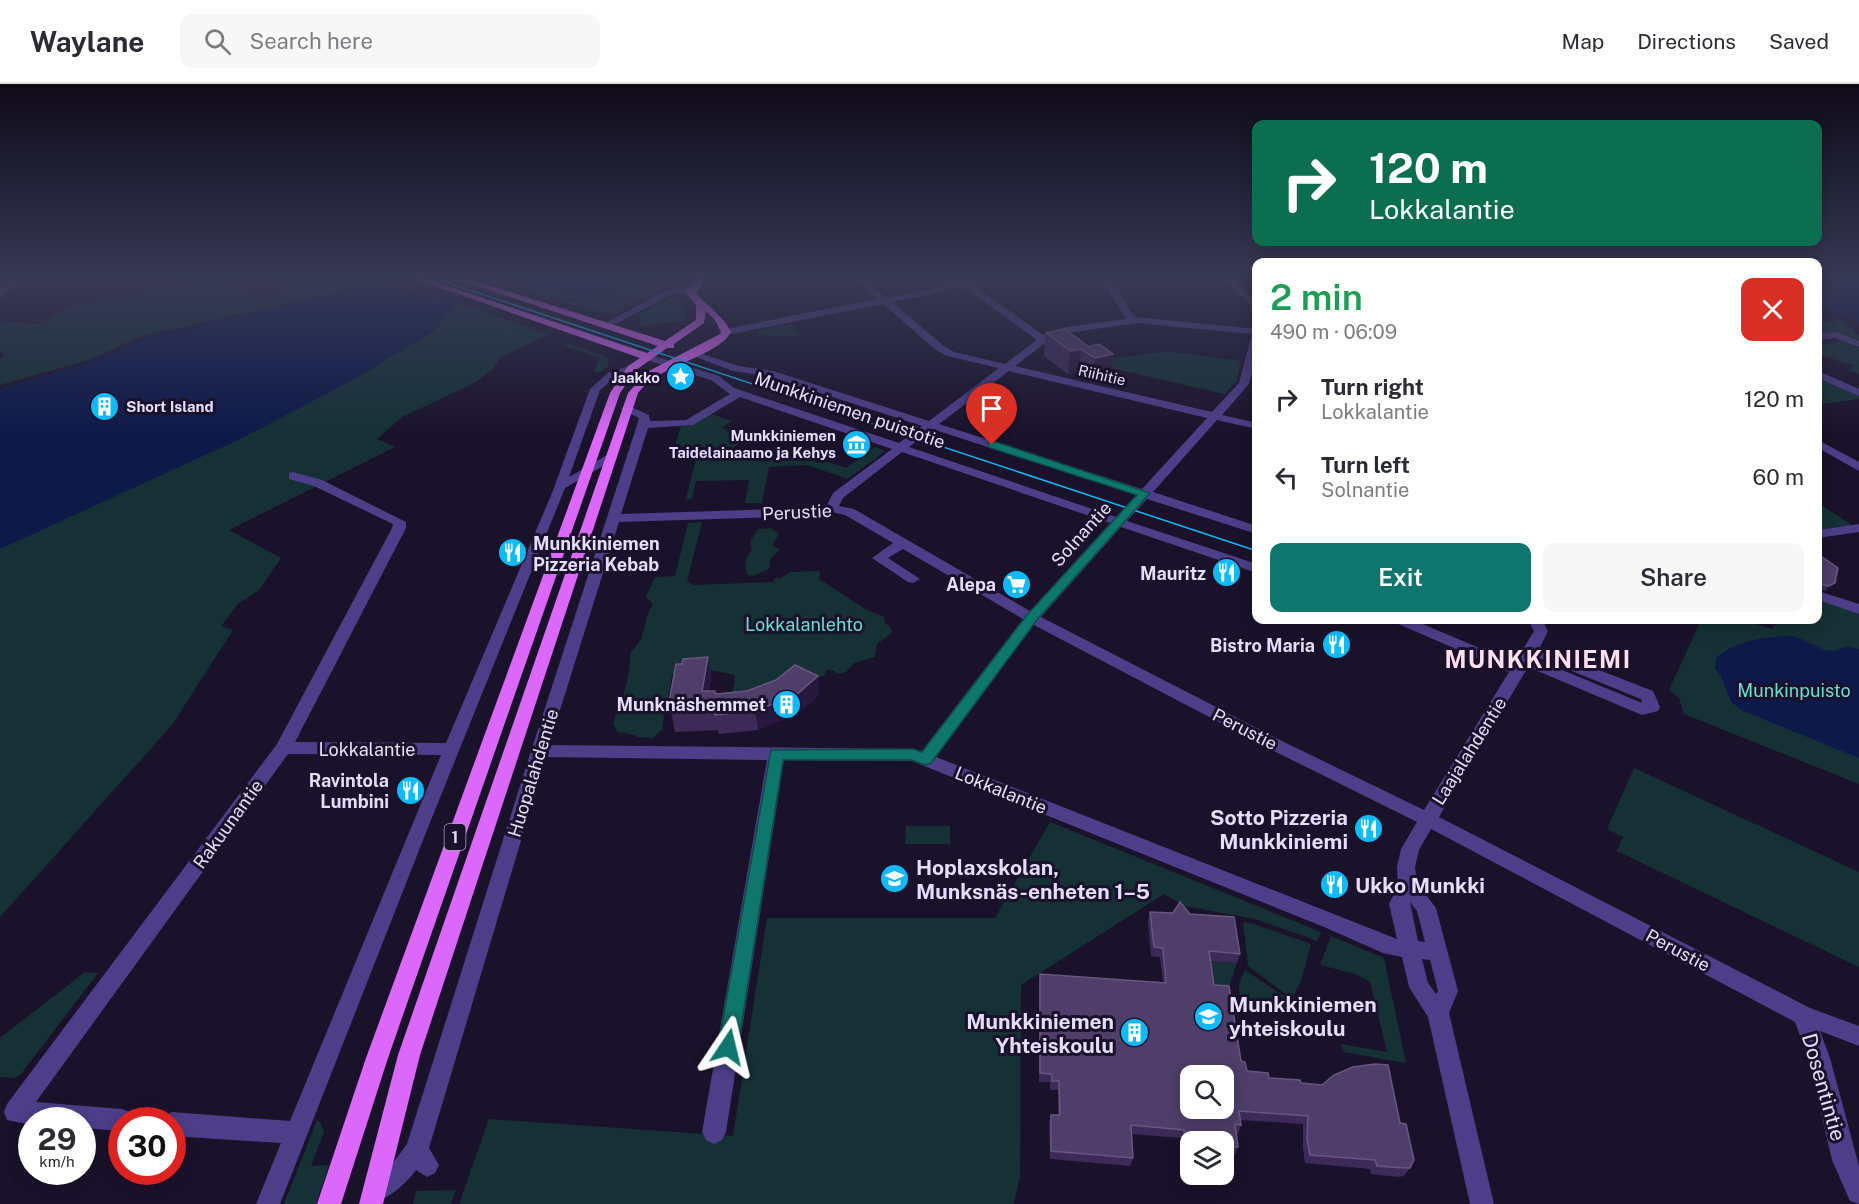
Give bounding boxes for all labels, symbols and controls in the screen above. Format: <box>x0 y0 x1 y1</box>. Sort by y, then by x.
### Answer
search box <box>180 14 600 68</box>
text: Waylane <box>30 25 144 58</box>
icon: search <box>201 25 234 58</box>
text: Search here <box>249 28 373 54</box>
text: Map <box>1562 29 1604 54</box>
text: Directions <box>1637 29 1736 54</box>
text: Saved <box>1769 29 1829 54</box>
text: 120 m <box>1369 143 1488 192</box>
icon: right <box>1270 144 1348 222</box>
text: Lokkalantie <box>1369 193 1515 225</box>
text: 2 min <box>1270 276 1363 318</box>
button: close <box>1741 278 1804 341</box>
text: 490 m · 06:09 <box>1270 320 1397 344</box>
place icon: Jaakko <box>665 361 697 393</box>
street label: Riihitie <box>1077 361 1127 389</box>
street label: Munkkiniemen puistotie <box>752 368 948 452</box>
place label: Jaakko <box>611 369 660 386</box>
text: Turn right <box>1321 374 1424 400</box>
pin <box>966 383 1017 445</box>
icon: right <box>1270 383 1303 416</box>
text: 120 m <box>1744 386 1804 412</box>
building icon: Short Island <box>89 390 121 422</box>
icon: arrive <box>975 392 1008 425</box>
place label: Short Island <box>126 398 214 415</box>
text: Lokkalantie <box>1321 400 1429 424</box>
place label: Munkkiniemen Taidelainaamo ja Kehys <box>669 427 836 461</box>
museum icon: Munkkiniemen Taidelainaamo ja Kehys <box>841 428 873 460</box>
text: Turn left <box>1321 452 1410 478</box>
icon: left <box>1270 461 1303 494</box>
text: 60 m <box>1753 464 1804 490</box>
text: Solnantie <box>1321 478 1409 502</box>
street label: Solnantie <box>1047 497 1115 571</box>
street label: Perustie <box>762 500 832 524</box>
place label: Munkkiniemen Pizzeria Kebab <box>533 533 660 575</box>
restaurant icon: Munkkiniemen Pizzeria Kebab <box>496 537 528 569</box>
button: Exit <box>1270 543 1531 612</box>
button: Share <box>1543 543 1804 612</box>
restaurant icon: Mauritz <box>1211 557 1243 589</box>
place label: Mauritz <box>1140 563 1206 584</box>
supermarket icon: Alepa <box>1001 568 1033 600</box>
place label: Alepa <box>946 574 996 595</box>
park label: Lokkalanlehto <box>745 614 863 635</box>
restaurant icon: Bistro Maria <box>1320 629 1352 661</box>
place label: Bistro Maria <box>1210 635 1315 656</box>
district label: MUNKKINIEMI <box>1444 645 1632 673</box>
park label: Munkinpuisto <box>1737 680 1851 701</box>
building icon: Munknäshemmet <box>771 688 803 720</box>
street label: Laajalahdentie <box>1428 693 1510 809</box>
place label: Munknäshemmet <box>617 694 766 715</box>
street label: Perustie <box>1209 704 1281 754</box>
street label: Huopalahdentie <box>503 706 563 840</box>
street label: Lokkalantie <box>318 739 416 760</box>
street label: Lokkalantie <box>952 762 1050 818</box>
place label: Ravintola Lumbini <box>309 770 389 812</box>
restaurant icon: Ravintola Lumbini <box>394 774 426 806</box>
street label: Rakuunantie <box>189 775 267 873</box>
place label: Sotto Pizzeria Munkkiniemi <box>1210 805 1348 854</box>
restaurant icon: Sotto Pizzeria Munkkiniemi <box>1353 813 1385 845</box>
road number: 1 <box>444 824 466 850</box>
place label: Hoplaxskolan, Munksnäs-enheten 1–5 <box>916 855 1150 904</box>
school or university icon: Hoplaxskolan, Munksnäs-enheten 1–5 <box>879 863 911 895</box>
restaurant icon: Ukko Munkki <box>1318 869 1350 901</box>
place label: Ukko Munkki <box>1355 873 1485 898</box>
street label: Perustie <box>1642 924 1714 976</box>
place label: Munkkiniemen yhteiskoulu <box>1229 992 1377 1041</box>
school or university icon: Munkkiniemen yhteiskoulu <box>1192 1000 1224 1032</box>
place label: Munkkiniemen Yhteiskoulu <box>966 1009 1114 1058</box>
position arrow <box>696 1015 760 1079</box>
building icon: Munkkiniemen Yhteiskoulu <box>1119 1017 1151 1049</box>
street label: Dosentintie <box>1797 1030 1851 1144</box>
map controls <box>1180 1065 1234 1185</box>
button: search <box>1180 1065 1234 1119</box>
speed limit sign: 30 <box>108 1107 186 1185</box>
text: 29 <box>38 1121 76 1157</box>
button: layers <box>1180 1131 1234 1185</box>
text: km/h <box>39 1153 75 1170</box>

